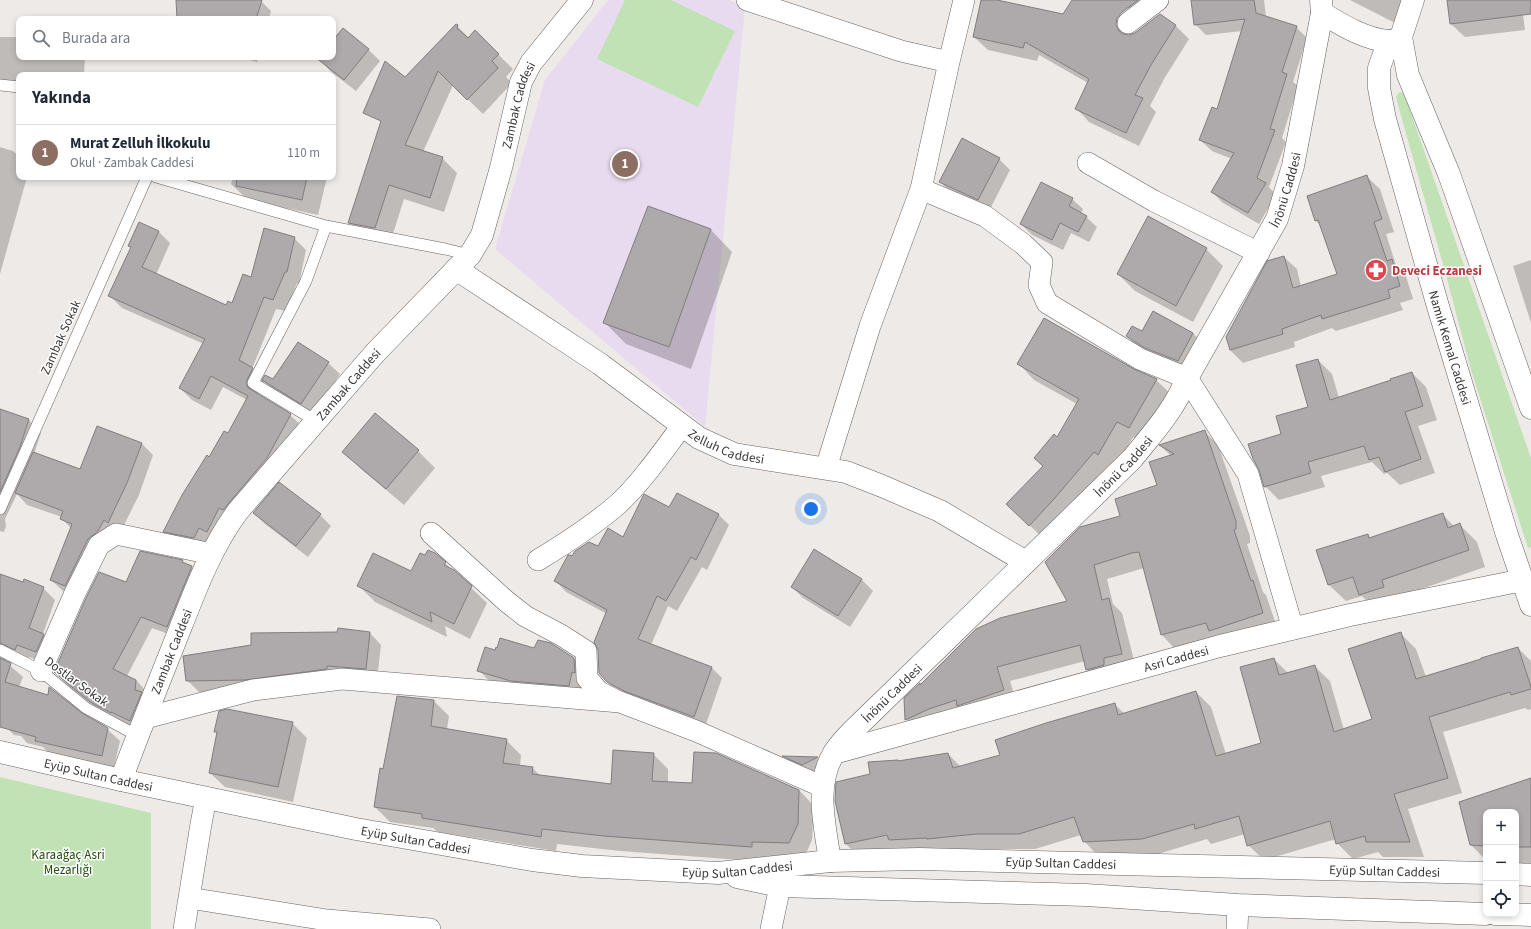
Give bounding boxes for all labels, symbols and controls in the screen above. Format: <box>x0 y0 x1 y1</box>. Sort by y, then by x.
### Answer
search box <box>16 16 336 60</box>
icon: search <box>30 27 52 49</box>
text: Burada ara <box>62 28 130 49</box>
street label: Zambak Caddesi <box>498 59 540 151</box>
text: Yakında <box>32 86 91 110</box>
text: Murat Zelluh İlkokulu <box>70 133 210 154</box>
text: 1 <box>42 144 48 162</box>
text: 110 m <box>287 144 320 162</box>
pin: 1 <box>612 149 638 179</box>
street label: İnönü Caddesi <box>1266 151 1305 231</box>
text: Okul · Zambak Caddesi <box>70 154 194 172</box>
pharmacy icon: Deveci Eczanesi <box>1363 257 1389 283</box>
place label: Deveci Eczanesi <box>1392 262 1482 280</box>
street label: Namık Kemal Caddesi <box>1424 289 1475 407</box>
street label: Zambak Sokak <box>36 297 86 378</box>
street label: Zambak Caddesi <box>312 345 385 425</box>
street label: Zelluh Caddesi <box>684 425 765 469</box>
street label: İnönü Caddesi <box>1090 433 1157 501</box>
your location <box>801 499 821 519</box>
street label: Zambak Caddesi <box>147 606 197 697</box>
street label: Asri Caddesi <box>1142 642 1211 677</box>
street label: Dostlar Sokak <box>41 653 112 711</box>
street label: İnönü Caddesi <box>858 660 927 727</box>
street label: Eyüp Sultan Caddesi <box>42 754 154 796</box>
map controls <box>1483 809 1519 917</box>
button: + <box>1483 809 1519 845</box>
street label: Eyüp Sultan Caddesi <box>359 822 472 859</box>
button: − <box>1483 845 1519 881</box>
park label: Karaağaç Asri Mezarlığı <box>31 846 105 879</box>
street label: Eyüp Sultan Caddesi <box>1005 853 1116 874</box>
street label: Eyüp Sultan Caddesi <box>682 857 794 883</box>
street label: Eyüp Sultan Caddesi <box>1329 861 1440 882</box>
button: locate <box>1483 881 1519 917</box>

